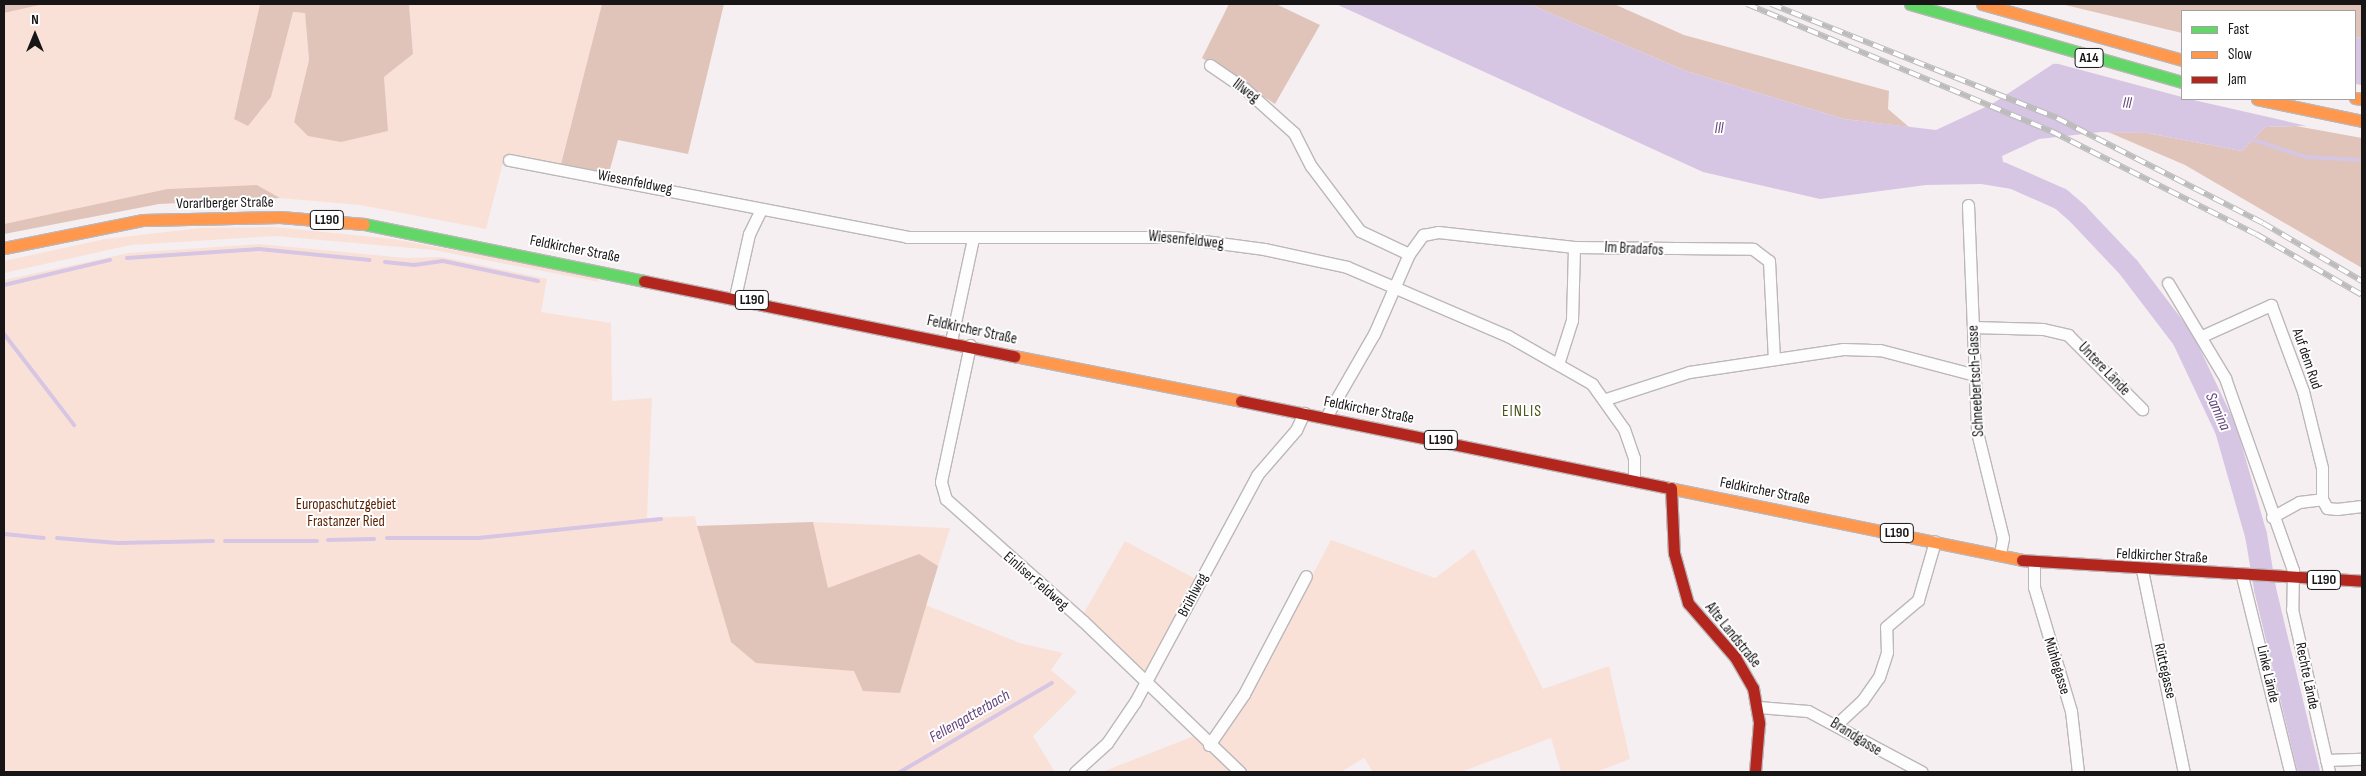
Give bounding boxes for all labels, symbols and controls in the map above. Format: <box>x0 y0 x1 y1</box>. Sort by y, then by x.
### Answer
north arrow <box>10 10 60 60</box>
legend <box>2181 10 2356 100</box>
text: N <box>31 11 39 28</box>
text: Fast <box>2228 20 2249 39</box>
text: Slow <box>2228 45 2252 64</box>
road number: A14 <box>2074 46 2104 70</box>
text: Jam <box>2228 70 2246 89</box>
street label: Illweg <box>1229 75 1263 107</box>
water label: Ill <box>2122 94 2132 114</box>
water label: Ill <box>1715 119 1723 139</box>
street label: Wiesenfeldweg <box>596 166 674 198</box>
street label: Vorarlberger Straße <box>176 193 274 213</box>
road number: L190 <box>310 208 344 232</box>
street label: Wiesenfeldweg <box>1147 227 1225 253</box>
street label: Feldkircher Straße <box>528 231 622 267</box>
street label: Im Bradafos <box>1604 238 1664 260</box>
road number: L190 <box>734 288 770 312</box>
street label: Feldkircher Straße <box>925 312 1019 348</box>
street label: Schneebertsch-Gasse <box>1964 325 1988 437</box>
street label: Auf dem Rud <box>2288 326 2326 392</box>
street label: Untere Lände <box>2074 339 2134 399</box>
water label: Samina <box>2200 390 2234 434</box>
street label: Feldkircher Straße <box>1322 392 1416 428</box>
district label: EINLIS <box>1501 402 1543 422</box>
road number: L190 <box>1424 428 1458 452</box>
street label: Feldkircher Straße <box>1718 473 1812 509</box>
park label: Europaschutzgebiet Frastanzer Ried <box>296 495 396 530</box>
road number: L190 <box>1880 522 1914 544</box>
street label: Feldkircher Straße <box>2116 545 2208 567</box>
street label: Einliser Feldweg <box>1000 548 1072 614</box>
road number: L190 <box>2306 568 2342 592</box>
street label: Brühlweg <box>1174 570 1212 620</box>
street label: Alte Landstraße <box>1701 599 1765 671</box>
street label: Mühlegasse <box>2040 635 2074 697</box>
street label: Rüttegasse <box>2150 641 2180 701</box>
street label: Rechte Lände <box>2291 641 2323 711</box>
street label: Linke Lände <box>2253 643 2283 705</box>
water label: Fellengatterbach <box>926 686 1014 748</box>
street label: Brandgasse <box>1827 714 1885 760</box>

